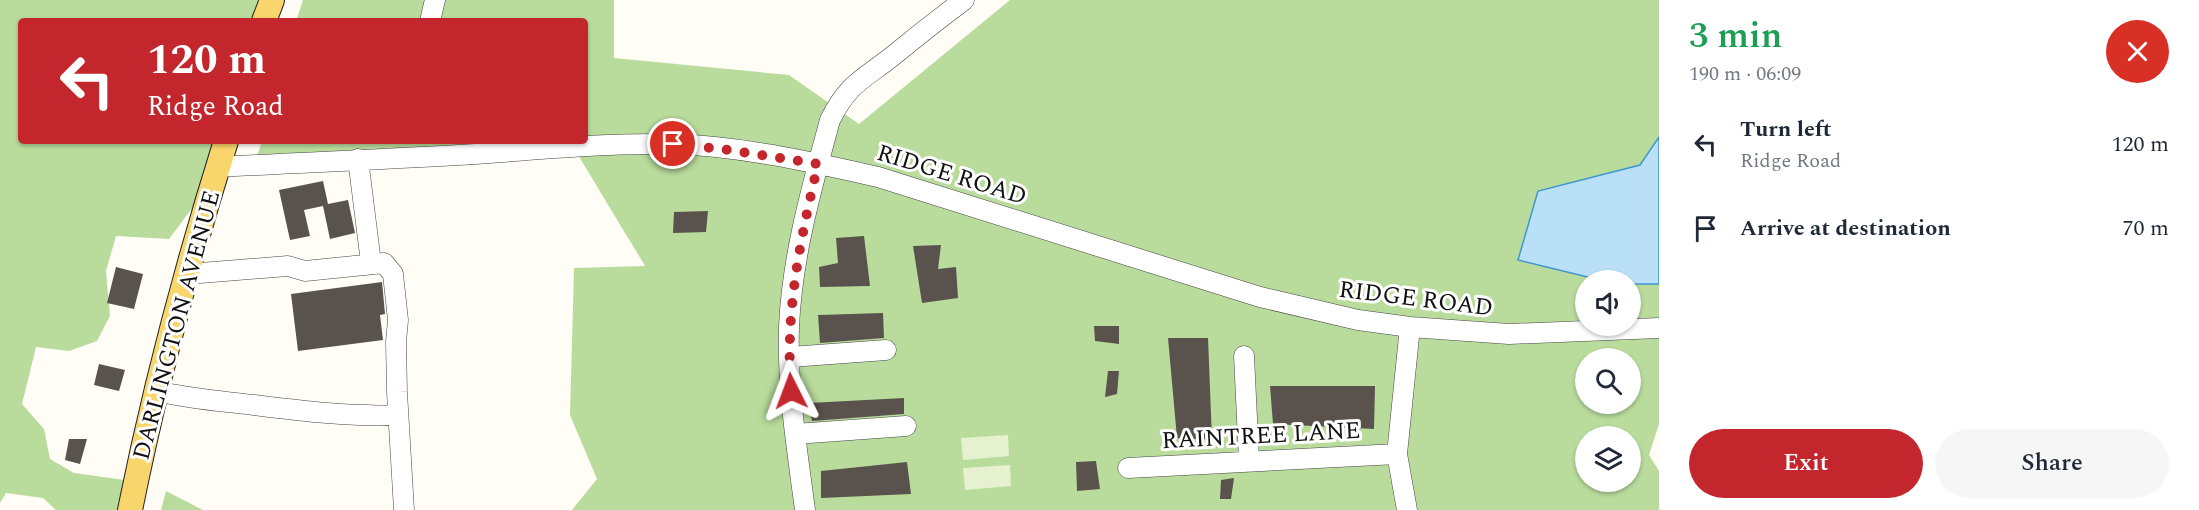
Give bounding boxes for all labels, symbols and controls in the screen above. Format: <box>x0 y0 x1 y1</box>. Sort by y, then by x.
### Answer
text: 3 min <box>1689 9 1782 64</box>
button: close <box>2106 20 2169 83</box>
text: 120 m <box>147 29 266 92</box>
icon: left <box>48 42 126 120</box>
text: 190 m · 06:09 <box>1689 59 1801 89</box>
text: Ridge Road <box>147 86 284 128</box>
text: Turn left <box>1740 113 1832 146</box>
pin <box>647 118 698 169</box>
icon: arrive <box>656 127 689 160</box>
icon: left <box>1689 128 1722 161</box>
text: 120 m <box>2112 128 2169 161</box>
street label: RIDGE ROAD <box>872 135 1031 215</box>
text: Ridge Road <box>1740 146 1841 176</box>
street label: DARLINGTON AVENUE <box>124 187 230 464</box>
icon: arrive <box>1689 212 1722 245</box>
text: Arrive at destination <box>1740 212 1951 245</box>
text: 70 m <box>2123 212 2169 245</box>
map controls <box>1575 270 1641 492</box>
button: sound <box>1575 270 1641 336</box>
street label: RIDGE ROAD <box>1337 272 1495 326</box>
button: search <box>1575 348 1641 414</box>
position arrow <box>759 359 823 423</box>
street label: RAINTREE LANE <box>1161 413 1361 459</box>
button: layers <box>1575 426 1641 492</box>
button: Exit <box>1689 429 1923 498</box>
button: Share <box>1935 429 2169 498</box>

